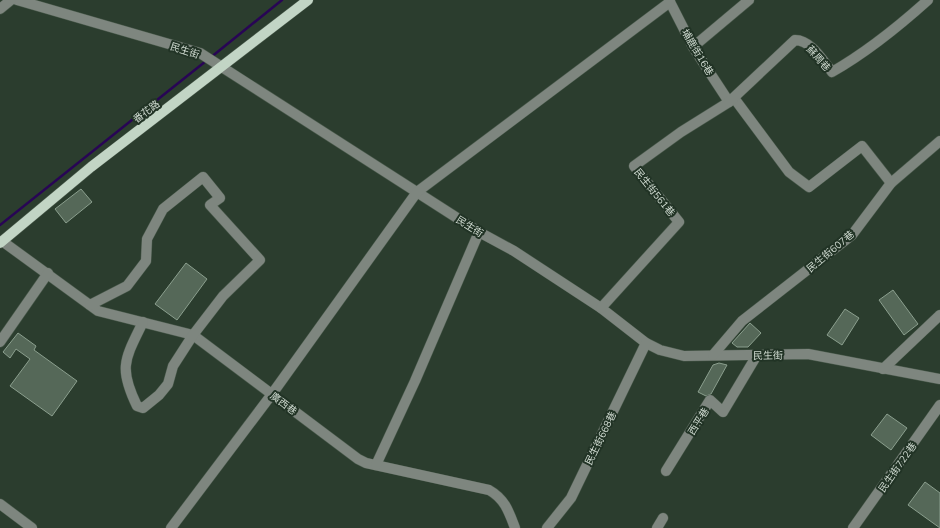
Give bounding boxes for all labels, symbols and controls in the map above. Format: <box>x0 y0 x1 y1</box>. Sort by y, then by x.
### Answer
street label: 埔鹿街16巷 <box>678 27 717 78</box>
street label: 民生街 <box>168 40 201 62</box>
street label: 蘇周巷 <box>803 43 833 75</box>
street label: 番花路 <box>130 97 163 126</box>
street label: 民生街561巷 <box>631 166 678 220</box>
street label: 民生街 <box>453 213 486 241</box>
street label: 民生街607巷 <box>804 228 857 276</box>
street label: 民生街 <box>753 349 783 363</box>
street label: 廣西巷 <box>267 389 300 418</box>
street label: 西平巷 <box>685 405 713 438</box>
street label: 民生街668巷 <box>582 409 620 468</box>
street label: 民生街722巷 <box>875 440 920 495</box>

